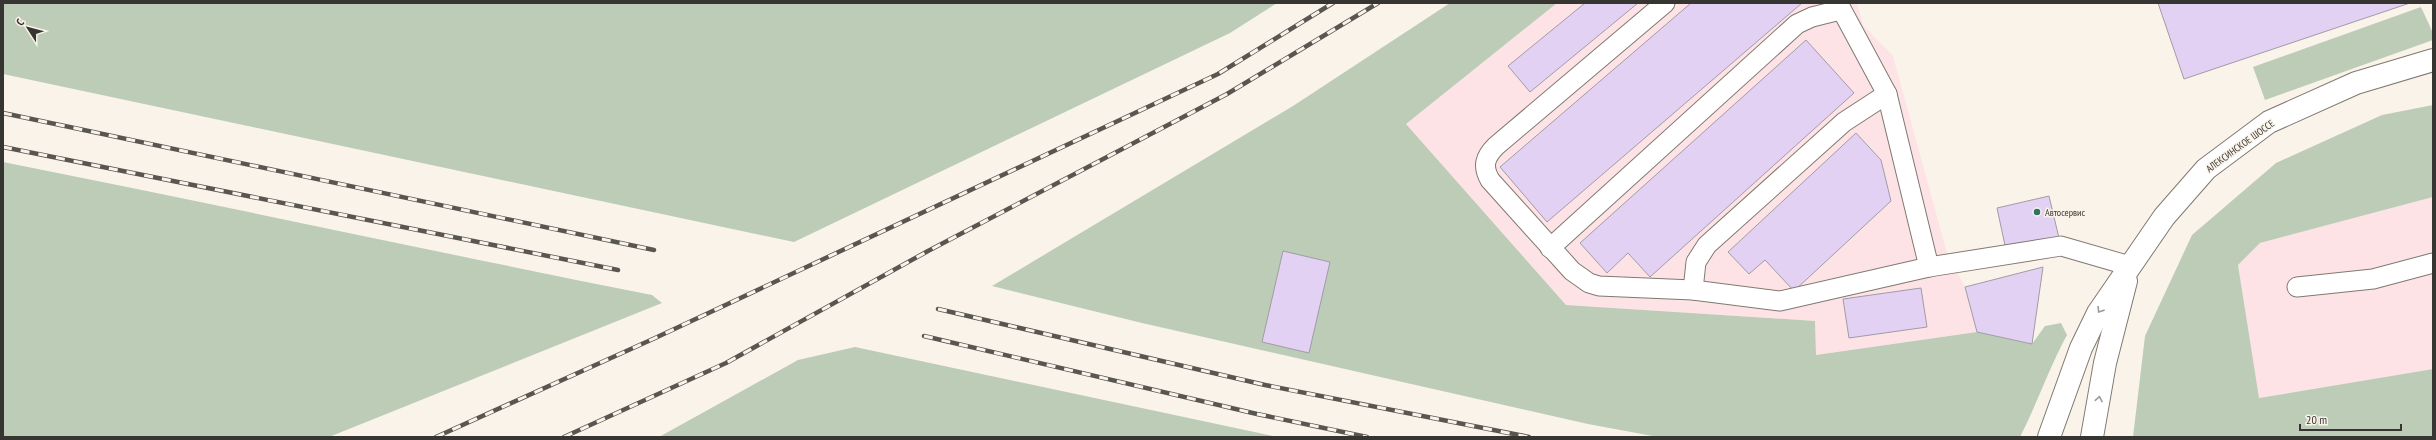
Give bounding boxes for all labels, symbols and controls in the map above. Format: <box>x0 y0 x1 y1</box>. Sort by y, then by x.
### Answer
north arrow <box>8 8 48 48</box>
text: С <box>13 16 27 28</box>
street label: АЛЕКСИНСКОЕ ШОССЕ <box>2203 117 2277 175</box>
place label: Автосервис <box>2045 206 2085 219</box>
marker: Автосервис <box>2032 207 2042 217</box>
one-way arrow <box>2097 306 2105 313</box>
one-way arrow <box>2094 395 2103 402</box>
scale bar <box>2300 406 2401 432</box>
text: 20 m <box>2306 412 2327 427</box>

